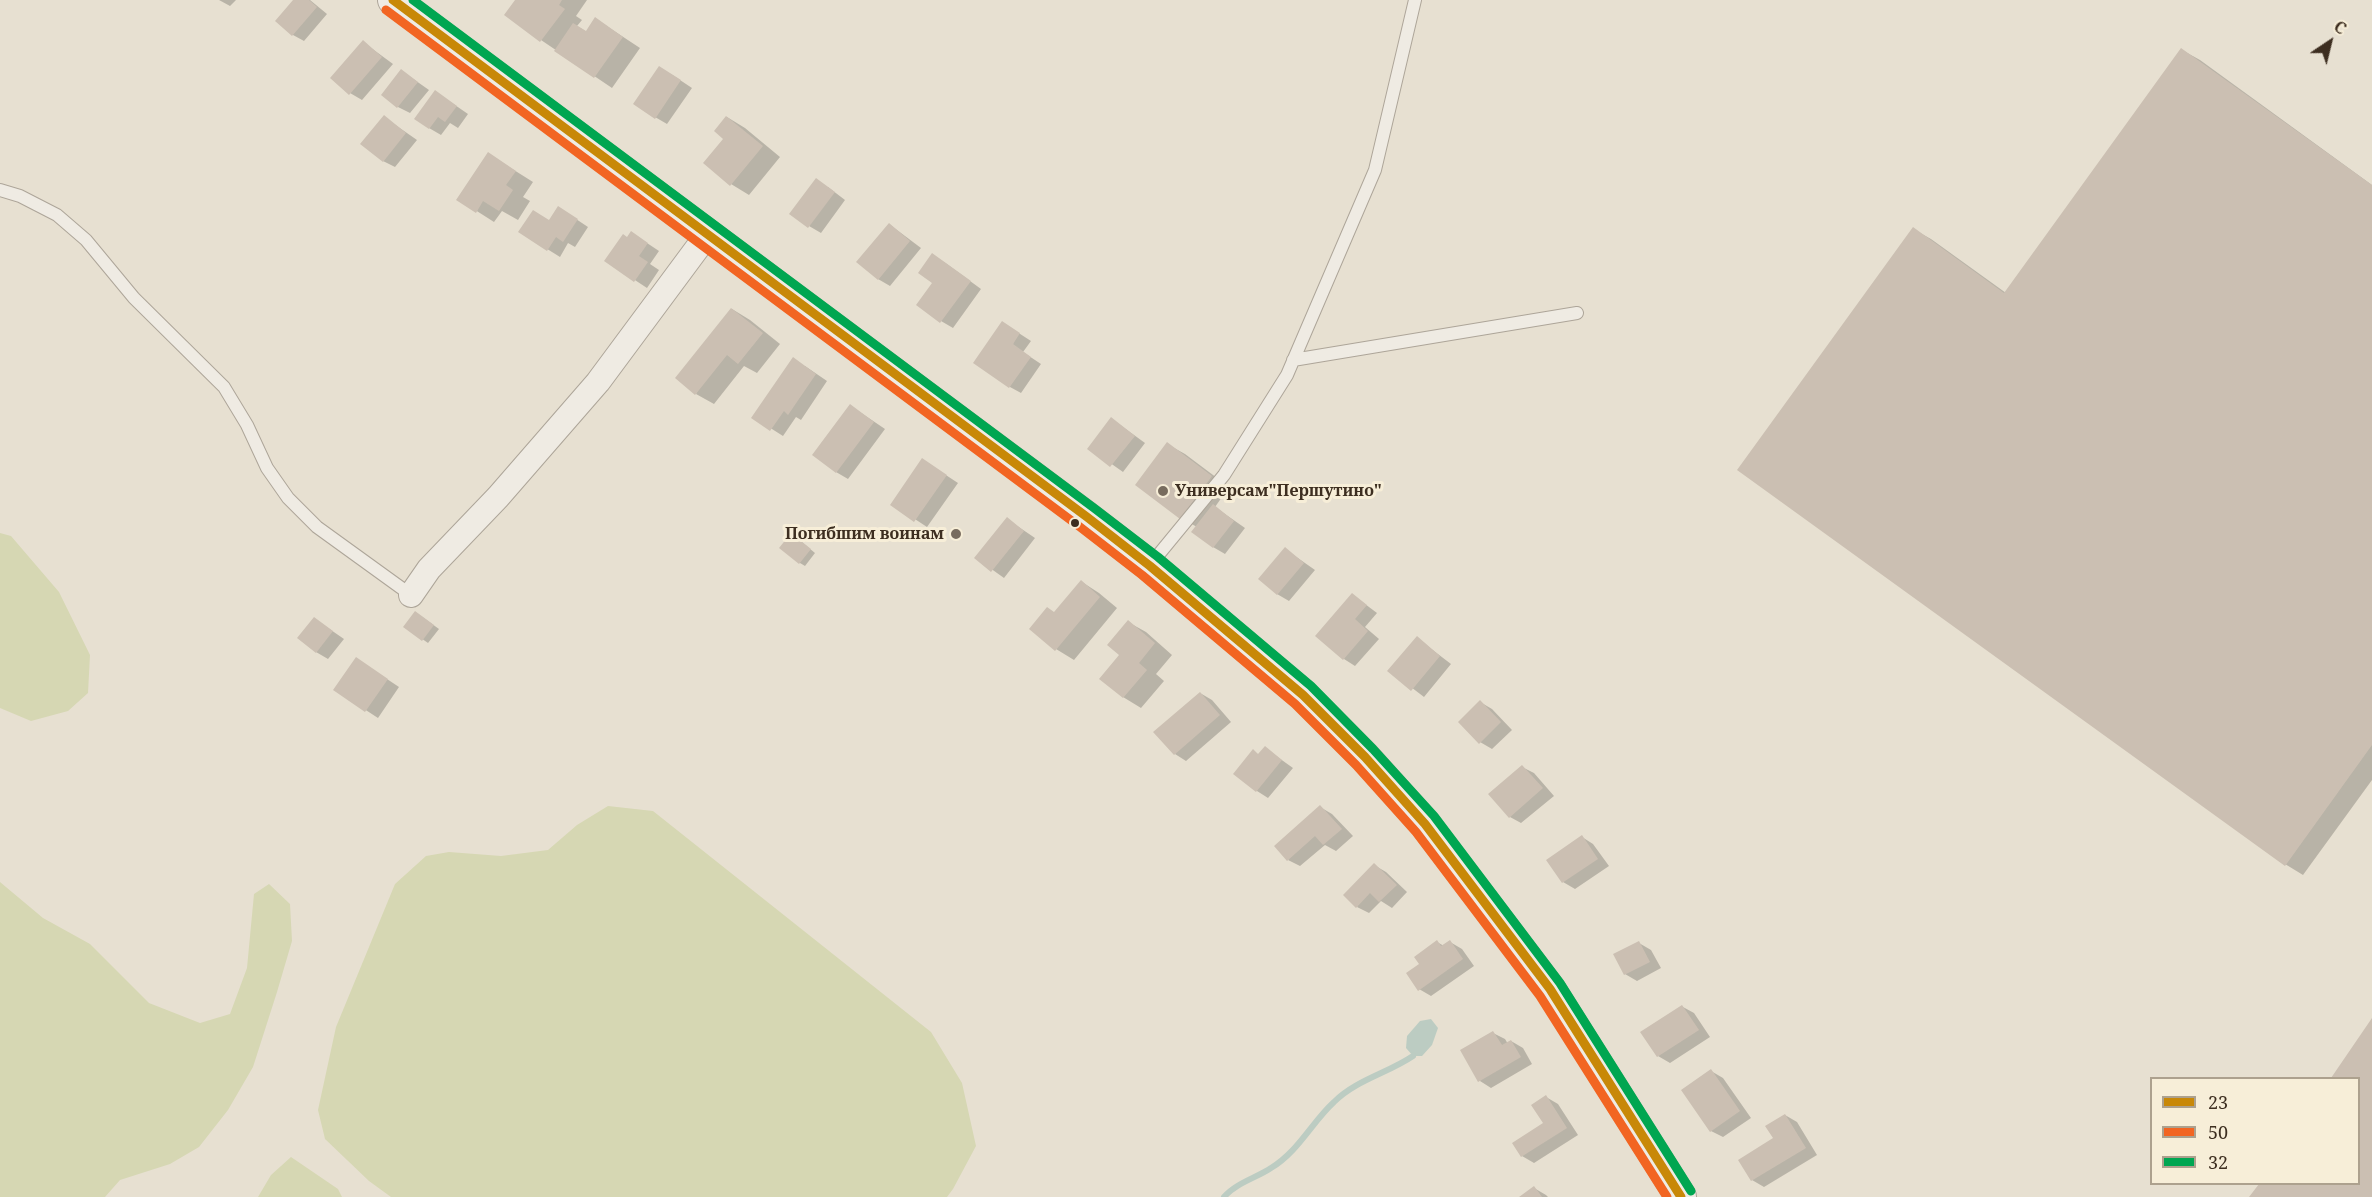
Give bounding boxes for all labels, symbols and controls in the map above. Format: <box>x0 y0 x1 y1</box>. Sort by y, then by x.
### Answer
north arrow <box>2300 12 2360 72</box>
text: С <box>2330 15 2351 39</box>
place label: Универсам"Першутино" <box>1175 481 1382 501</box>
marker: Универсам"Першутино" <box>1156 484 1170 498</box>
unlabelled marker <box>1069 517 1081 529</box>
place label: Погибшим воинам <box>785 524 944 544</box>
marker: Погибшим воинам <box>949 527 963 541</box>
legend <box>2150 1077 2360 1185</box>
text: 23 <box>2208 1090 2228 1114</box>
text: 50 <box>2208 1120 2228 1144</box>
text: 32 <box>2208 1150 2228 1174</box>

